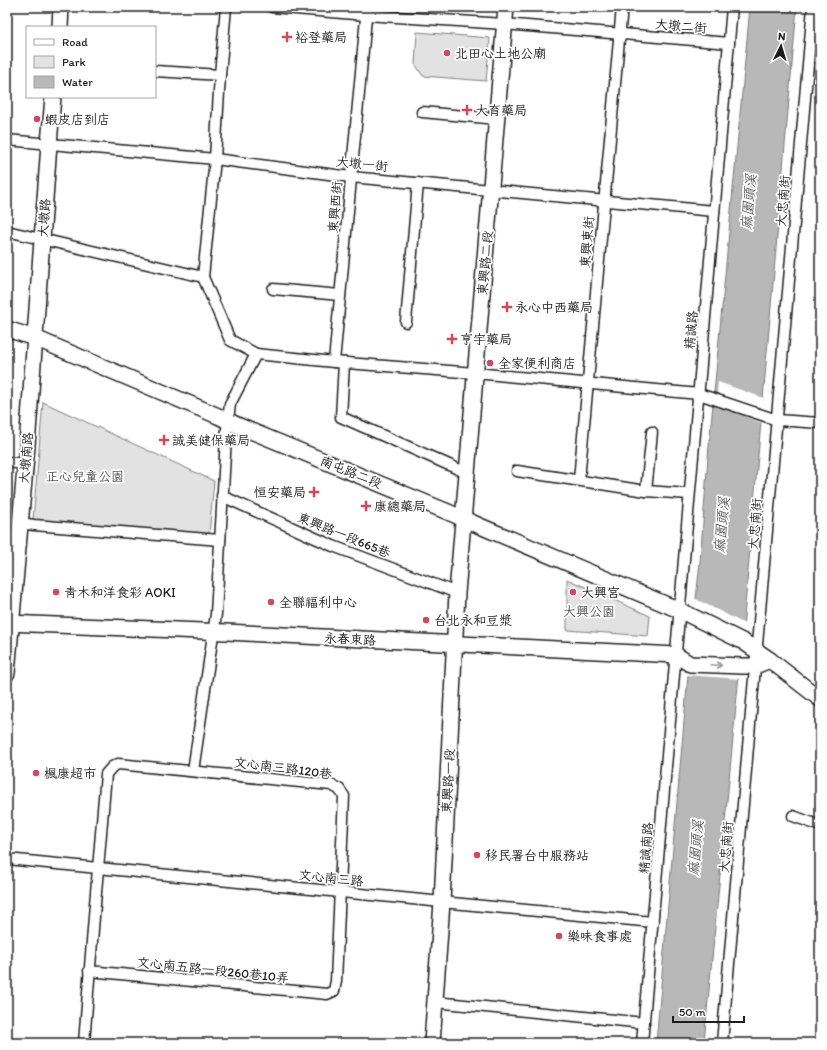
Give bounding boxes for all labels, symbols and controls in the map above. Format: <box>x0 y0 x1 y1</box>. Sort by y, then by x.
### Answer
street label: 大墩二街 <box>654 16 708 36</box>
legend <box>26 26 156 98</box>
north arrow <box>761 26 801 66</box>
place label: 裕登藥局 <box>295 30 347 45</box>
text: N <box>778 30 786 43</box>
marker: 裕登藥局 <box>282 32 292 42</box>
text: Road <box>62 35 88 49</box>
place label: 北田心土地公廟 <box>455 46 546 61</box>
marker: 北田心土地公廟 <box>442 48 452 58</box>
text: Park <box>62 55 86 69</box>
text: Water <box>62 75 93 89</box>
place label: 大育藥局 <box>475 103 527 118</box>
marker: 大育藥局 <box>462 105 472 115</box>
place label: 蝦皮店到店 <box>45 112 110 127</box>
marker: 蝦皮店到店 <box>32 114 42 124</box>
street label: 大墩一街 <box>335 154 389 174</box>
water label: 麻園頭溪 <box>738 172 760 231</box>
street label: 大忠南街 <box>773 174 793 228</box>
street label: 東興西街 <box>325 180 345 234</box>
street label: 大墩路 <box>35 198 53 238</box>
street label: 東興東街 <box>577 215 597 269</box>
street label: 東興路二段 <box>475 230 495 296</box>
place label: 永心中西藥局 <box>515 300 593 315</box>
marker: 永心中西藥局 <box>502 302 512 312</box>
street label: 精誠路 <box>682 310 700 350</box>
place label: 亨宇藥局 <box>460 332 512 347</box>
marker: 亨宇藥局 <box>447 334 457 344</box>
place label: 全家便利商店 <box>498 356 576 371</box>
marker: 全家便利商店 <box>485 358 495 368</box>
street label: 大墩南路 <box>16 431 36 485</box>
place label: 誠美健保藥局 <box>172 433 250 448</box>
marker: 誠美健保藥局 <box>159 435 169 445</box>
street label: 南屯路二段 <box>318 453 384 491</box>
park label: 正心兒童公園 <box>46 469 124 484</box>
place label: 恒安藥局 <box>254 485 306 500</box>
marker: 恒安藥局 <box>309 487 319 497</box>
water label: 麻園頭溪 <box>711 495 733 554</box>
street label: 大忠南街 <box>745 497 765 551</box>
place label: 康總藥局 <box>374 499 426 514</box>
marker: 康總藥局 <box>361 501 371 511</box>
street label: 東興路一段665巷 <box>295 510 393 560</box>
place label: 青木和洋食彩 AOKI <box>64 585 176 600</box>
place label: 大興宮 <box>581 585 620 600</box>
marker: 青木和洋食彩 AOKI <box>51 587 61 597</box>
marker: 大興宮 <box>568 587 578 597</box>
place label: 全聯福利中心 <box>279 595 357 610</box>
marker: 全聯福利中心 <box>266 597 276 607</box>
park label: 大興公園 <box>563 604 615 619</box>
place label: 台北永和豆漿 <box>434 613 512 628</box>
marker: 台北永和豆漿 <box>421 615 431 625</box>
street label: 永春東路 <box>324 630 376 648</box>
one-way arrow <box>709 661 722 669</box>
street label: 東興路一段 <box>439 748 457 814</box>
street label: 文心南三路120巷 <box>233 755 333 781</box>
place label: 楓康超市 <box>44 766 96 781</box>
marker: 楓康超市 <box>31 768 41 778</box>
water label: 麻園頭溪 <box>685 818 707 877</box>
street label: 大忠南街 <box>716 820 736 874</box>
street label: 精誠南路 <box>636 821 656 875</box>
place label: 移民署台中服務站 <box>485 848 589 863</box>
marker: 移民署台中服務站 <box>472 850 482 860</box>
street label: 文心南三路 <box>298 867 364 889</box>
place label: 樂味食事處 <box>567 929 632 944</box>
marker: 樂味食事處 <box>554 931 564 941</box>
street label: 文心南五路一段260巷10弄 <box>136 955 290 985</box>
scale bar <box>673 998 744 1024</box>
text: 50 m <box>679 1005 705 1019</box>

